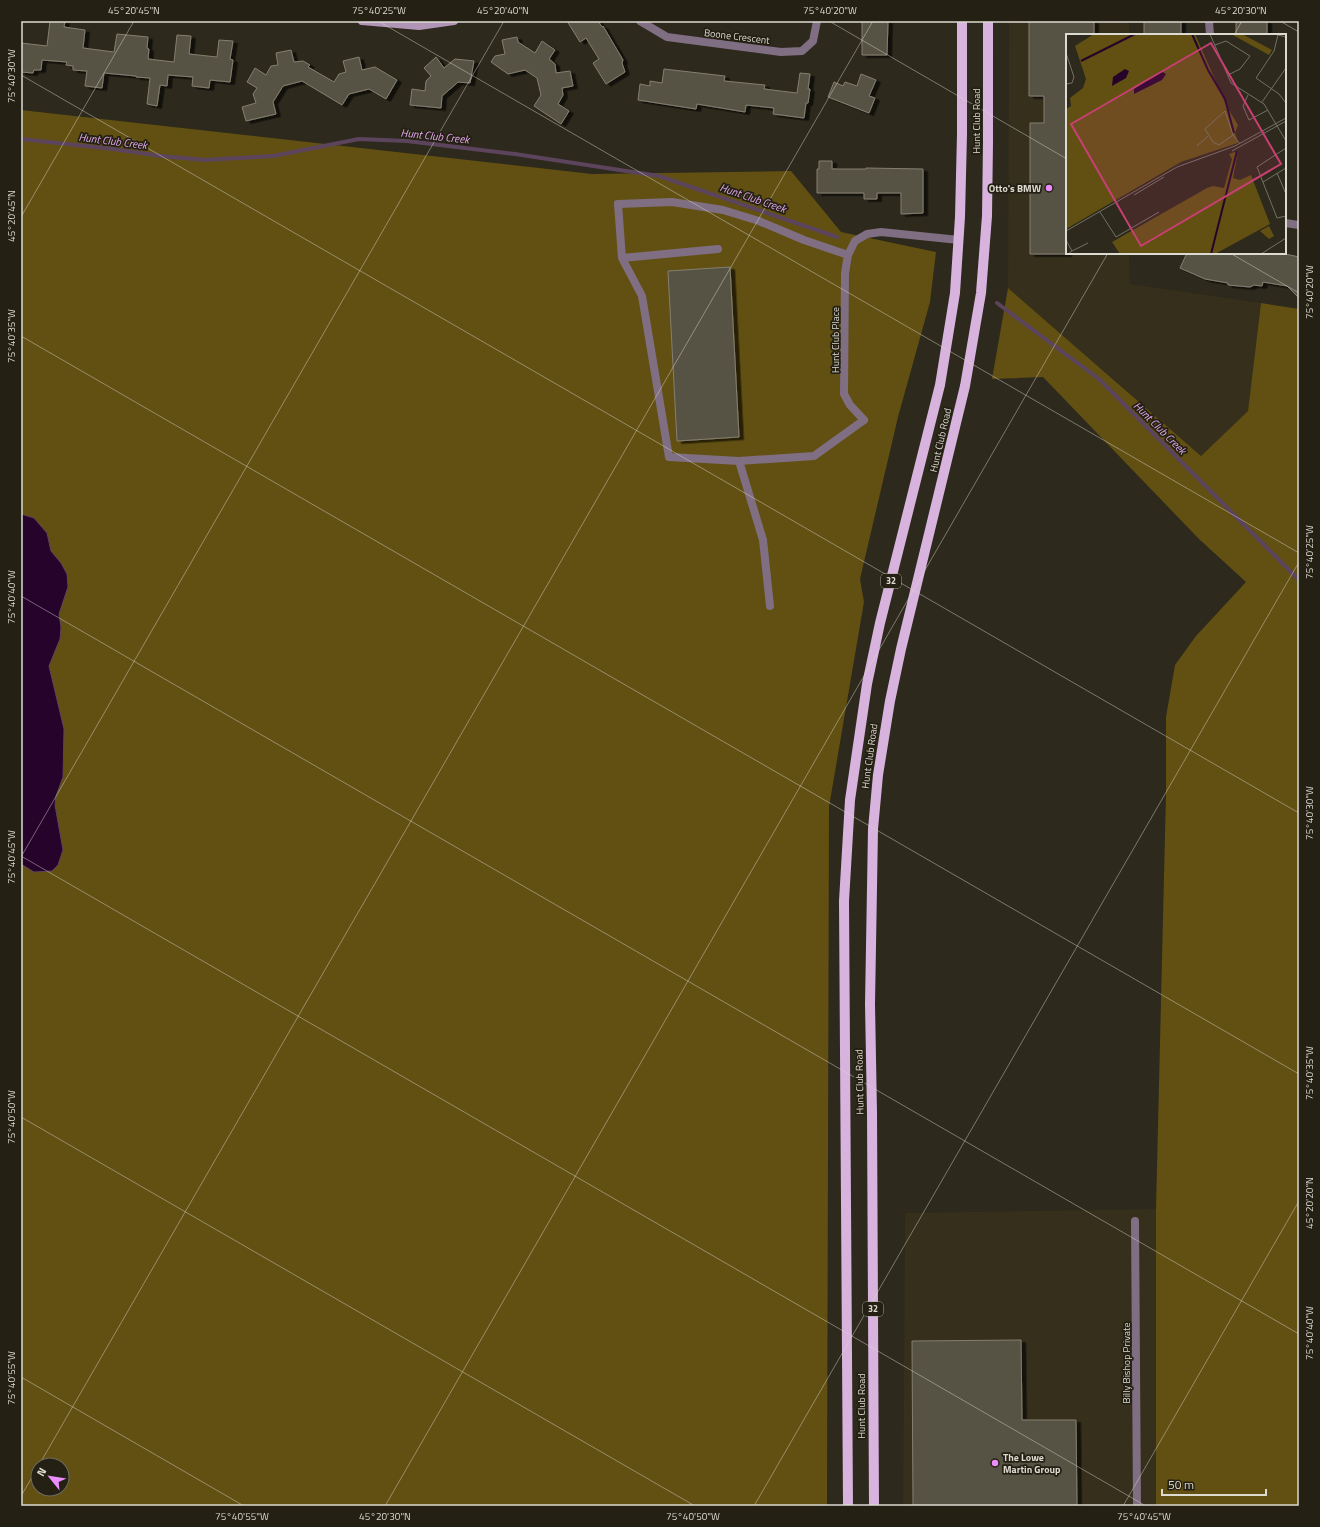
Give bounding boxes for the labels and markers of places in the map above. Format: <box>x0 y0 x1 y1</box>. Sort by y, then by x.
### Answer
place label: Otto's BMW <box>989 181 1042 196</box>
marker: Otto's BMW <box>1044 183 1054 193</box>
place label: The Lowe Martin Group <box>1003 1450 1061 1477</box>
marker: The Lowe Martin Group <box>990 1458 1000 1468</box>

